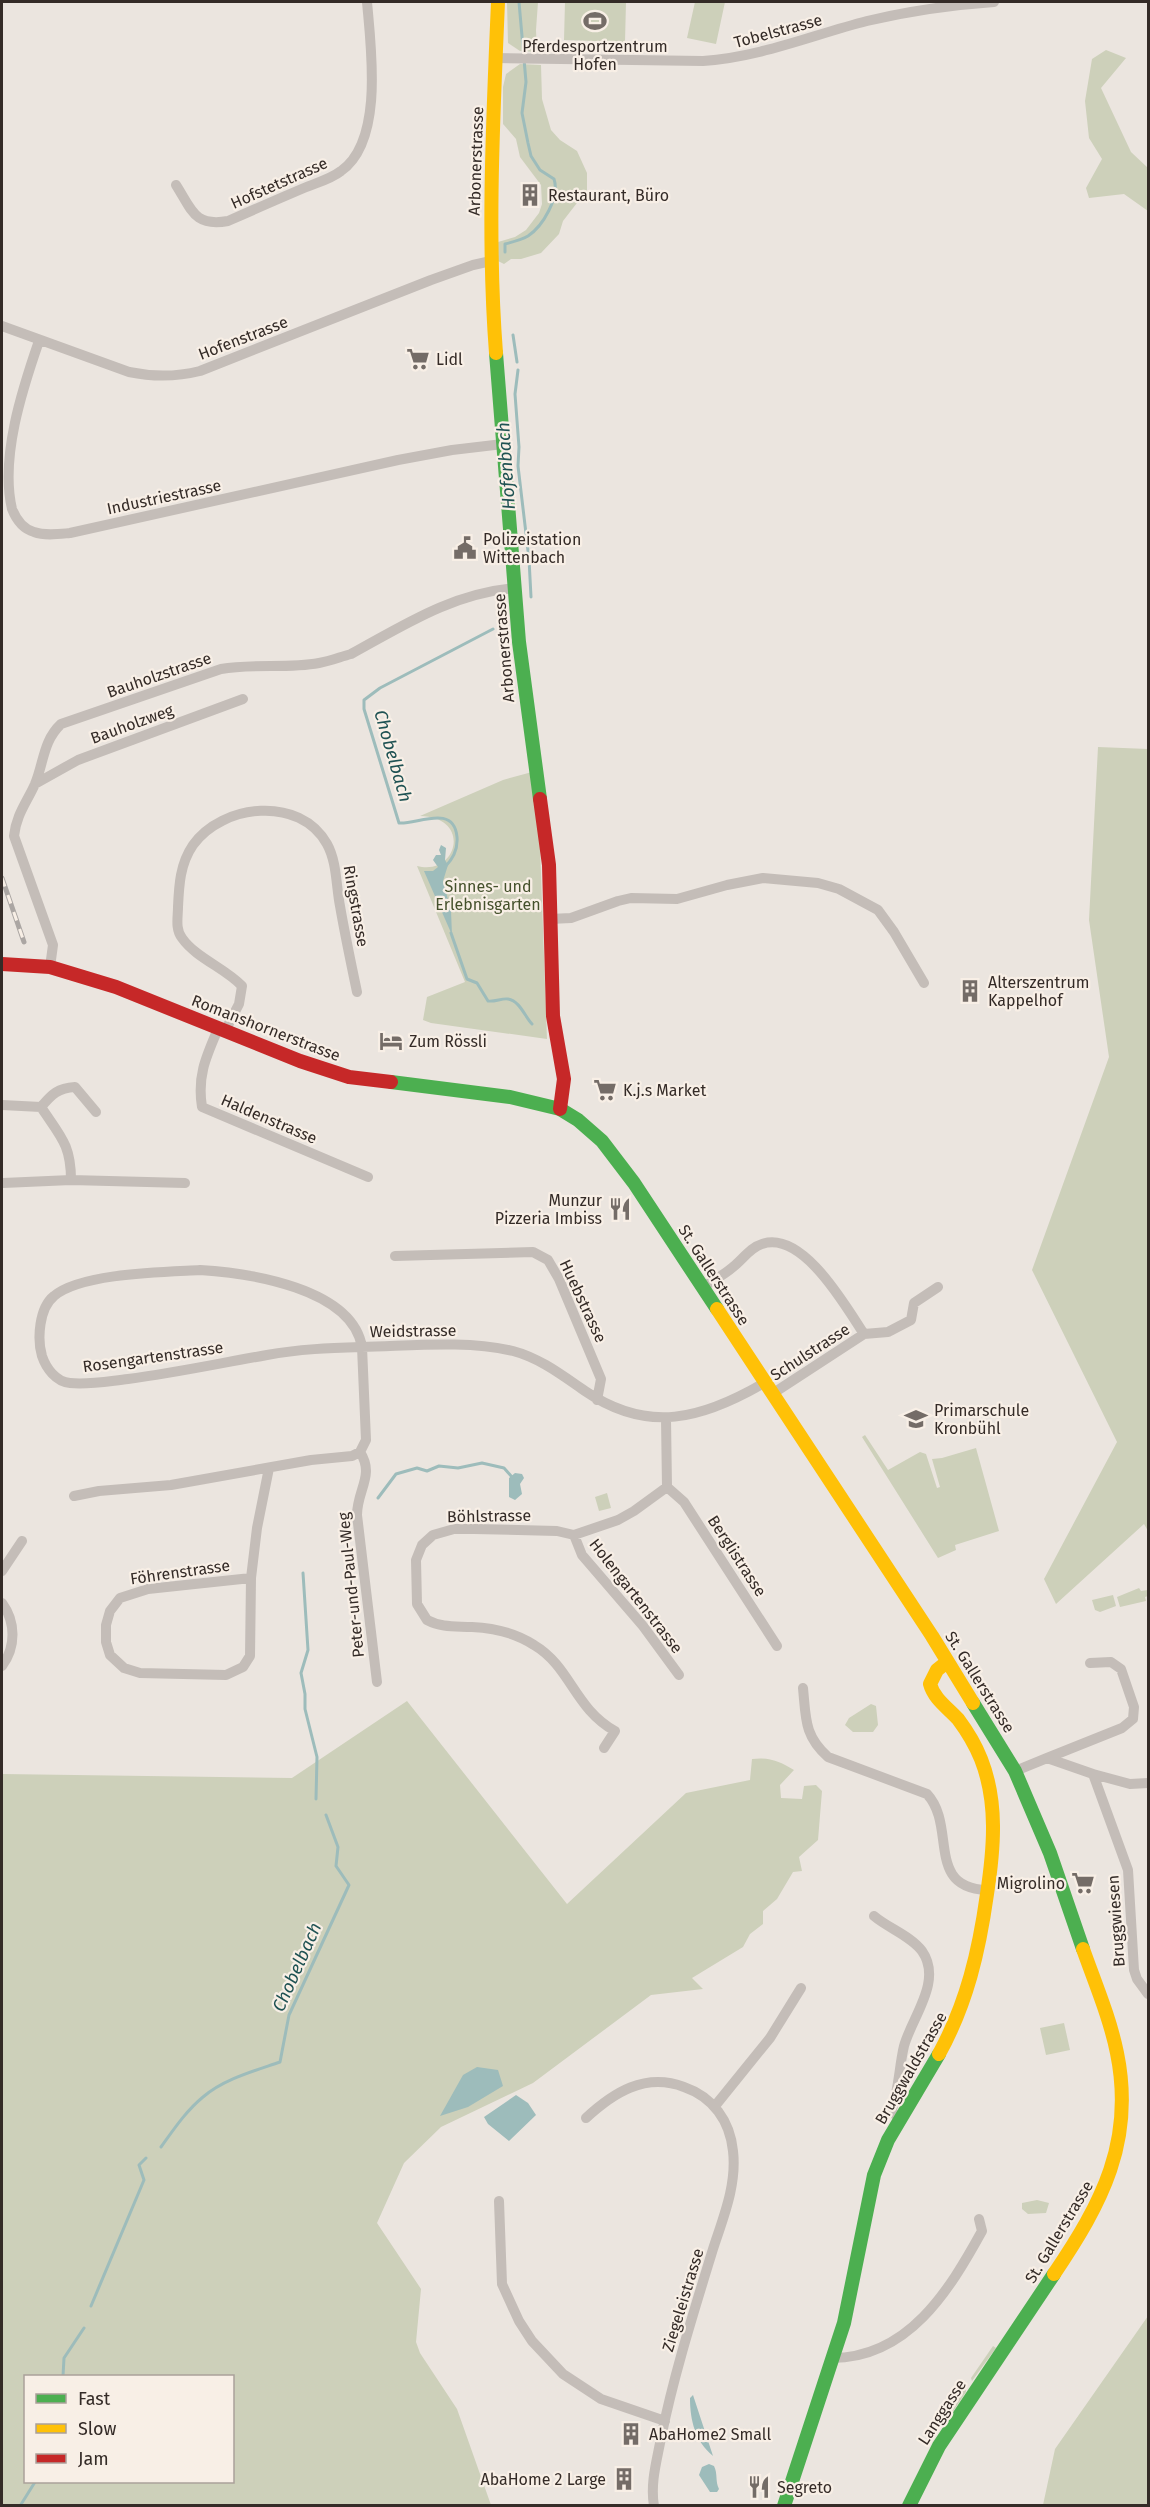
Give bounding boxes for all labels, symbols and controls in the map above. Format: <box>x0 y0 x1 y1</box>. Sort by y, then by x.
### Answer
sports icon: Pferdesportzentrum Hofen <box>582 8 608 34</box>
street label: Tobelstrasse <box>732 10 824 52</box>
place label: Pferdesportzentrum Hofen <box>522 37 668 74</box>
street label: Arbonerstrasse <box>465 106 487 216</box>
street label: Hofstetstrasse <box>228 153 330 213</box>
building icon: Restaurant, Büro <box>517 182 543 208</box>
place label: Restaurant, Büro <box>548 186 669 205</box>
street label: Hofenstrasse <box>196 312 290 364</box>
supermarket icon: Lidl <box>405 346 431 372</box>
place label: Lidl <box>436 350 463 369</box>
water label: Hofenbach <box>492 422 520 510</box>
street label: Industriestrasse <box>105 476 223 518</box>
place label: Polizeistation Wittenbach <box>483 530 581 567</box>
public building icon: Polizeistation Wittenbach <box>452 535 478 561</box>
street label: Arbonerstrasse <box>490 593 518 703</box>
street label: Bauholzstrasse <box>104 648 214 702</box>
street label: Bauholzweg <box>88 700 177 748</box>
water label: Chobelbach <box>369 707 417 805</box>
street label: Ringstrasse <box>339 864 373 948</box>
park label: Sinnes- und Erlebnisgarten <box>435 877 541 914</box>
place label: Alterszentrum Kappelhof <box>988 973 1089 1010</box>
building icon: Alterszentrum Kappelhof <box>957 978 983 1004</box>
street label: Romanshornerstrasse <box>189 991 343 1065</box>
hotel icon: Zum Rössli <box>378 1028 404 1054</box>
place label: Zum Rössli <box>409 1032 487 1051</box>
supermarket icon: K.j.s Market <box>592 1077 618 1103</box>
place label: K.j.s Market <box>623 1081 706 1100</box>
street label: Haldenstrasse <box>218 1090 320 1148</box>
place label: Munzur Pizzeria Imbiss <box>495 1191 603 1228</box>
restaurant icon: Munzur Pizzeria Imbiss <box>607 1196 633 1222</box>
street label: St. Gallerstrasse <box>674 1221 754 1329</box>
street label: Huebstrasse <box>556 1256 610 1346</box>
street label: Schulstrasse <box>767 1319 853 1385</box>
street label: Weidstrasse <box>369 1321 457 1341</box>
street label: Rosengartenstrasse <box>81 1338 225 1376</box>
place label: Primarschule Kronbühl <box>934 1401 1029 1438</box>
school or university icon: Primarschule Kronbühl <box>903 1406 929 1432</box>
street label: Böhlstrasse <box>447 1506 531 1526</box>
street label: Peter-und-Paul-Weg <box>334 1511 368 1659</box>
street label: Berglistrasse <box>704 1512 770 1600</box>
street label: Holengartenstrasse <box>585 1535 687 1657</box>
street label: Föhrenstrasse <box>129 1556 231 1588</box>
street label: St. Gallerstrasse <box>941 1628 1019 1736</box>
supermarket icon: Migrolino <box>1070 1870 1096 1896</box>
place label: Migrolino <box>997 1874 1065 1893</box>
street label: Bruggwiesen <box>1103 1874 1129 1968</box>
water label: Chobelbach <box>268 1919 326 2015</box>
street label: Bruggwaldstrasse <box>871 2008 951 2128</box>
street label: St. Gallerstrasse <box>1021 2177 1097 2287</box>
street label: Ziegeleistrasse <box>658 2246 708 2354</box>
legend <box>24 2375 234 2483</box>
street label: Langgasse <box>914 2376 970 2448</box>
text: Fast <box>78 2388 111 2410</box>
text: Slow <box>78 2418 117 2440</box>
building icon: AbaHome2 Small <box>618 2421 644 2447</box>
place label: AbaHome2 Small <box>649 2425 771 2444</box>
text: Jam <box>78 2448 109 2470</box>
building icon: AbaHome 2 Large <box>611 2466 637 2492</box>
place label: AbaHome 2 Large <box>480 2470 606 2489</box>
restaurant icon: Segreto <box>746 2474 772 2500</box>
place label: Segreto <box>777 2478 832 2497</box>

